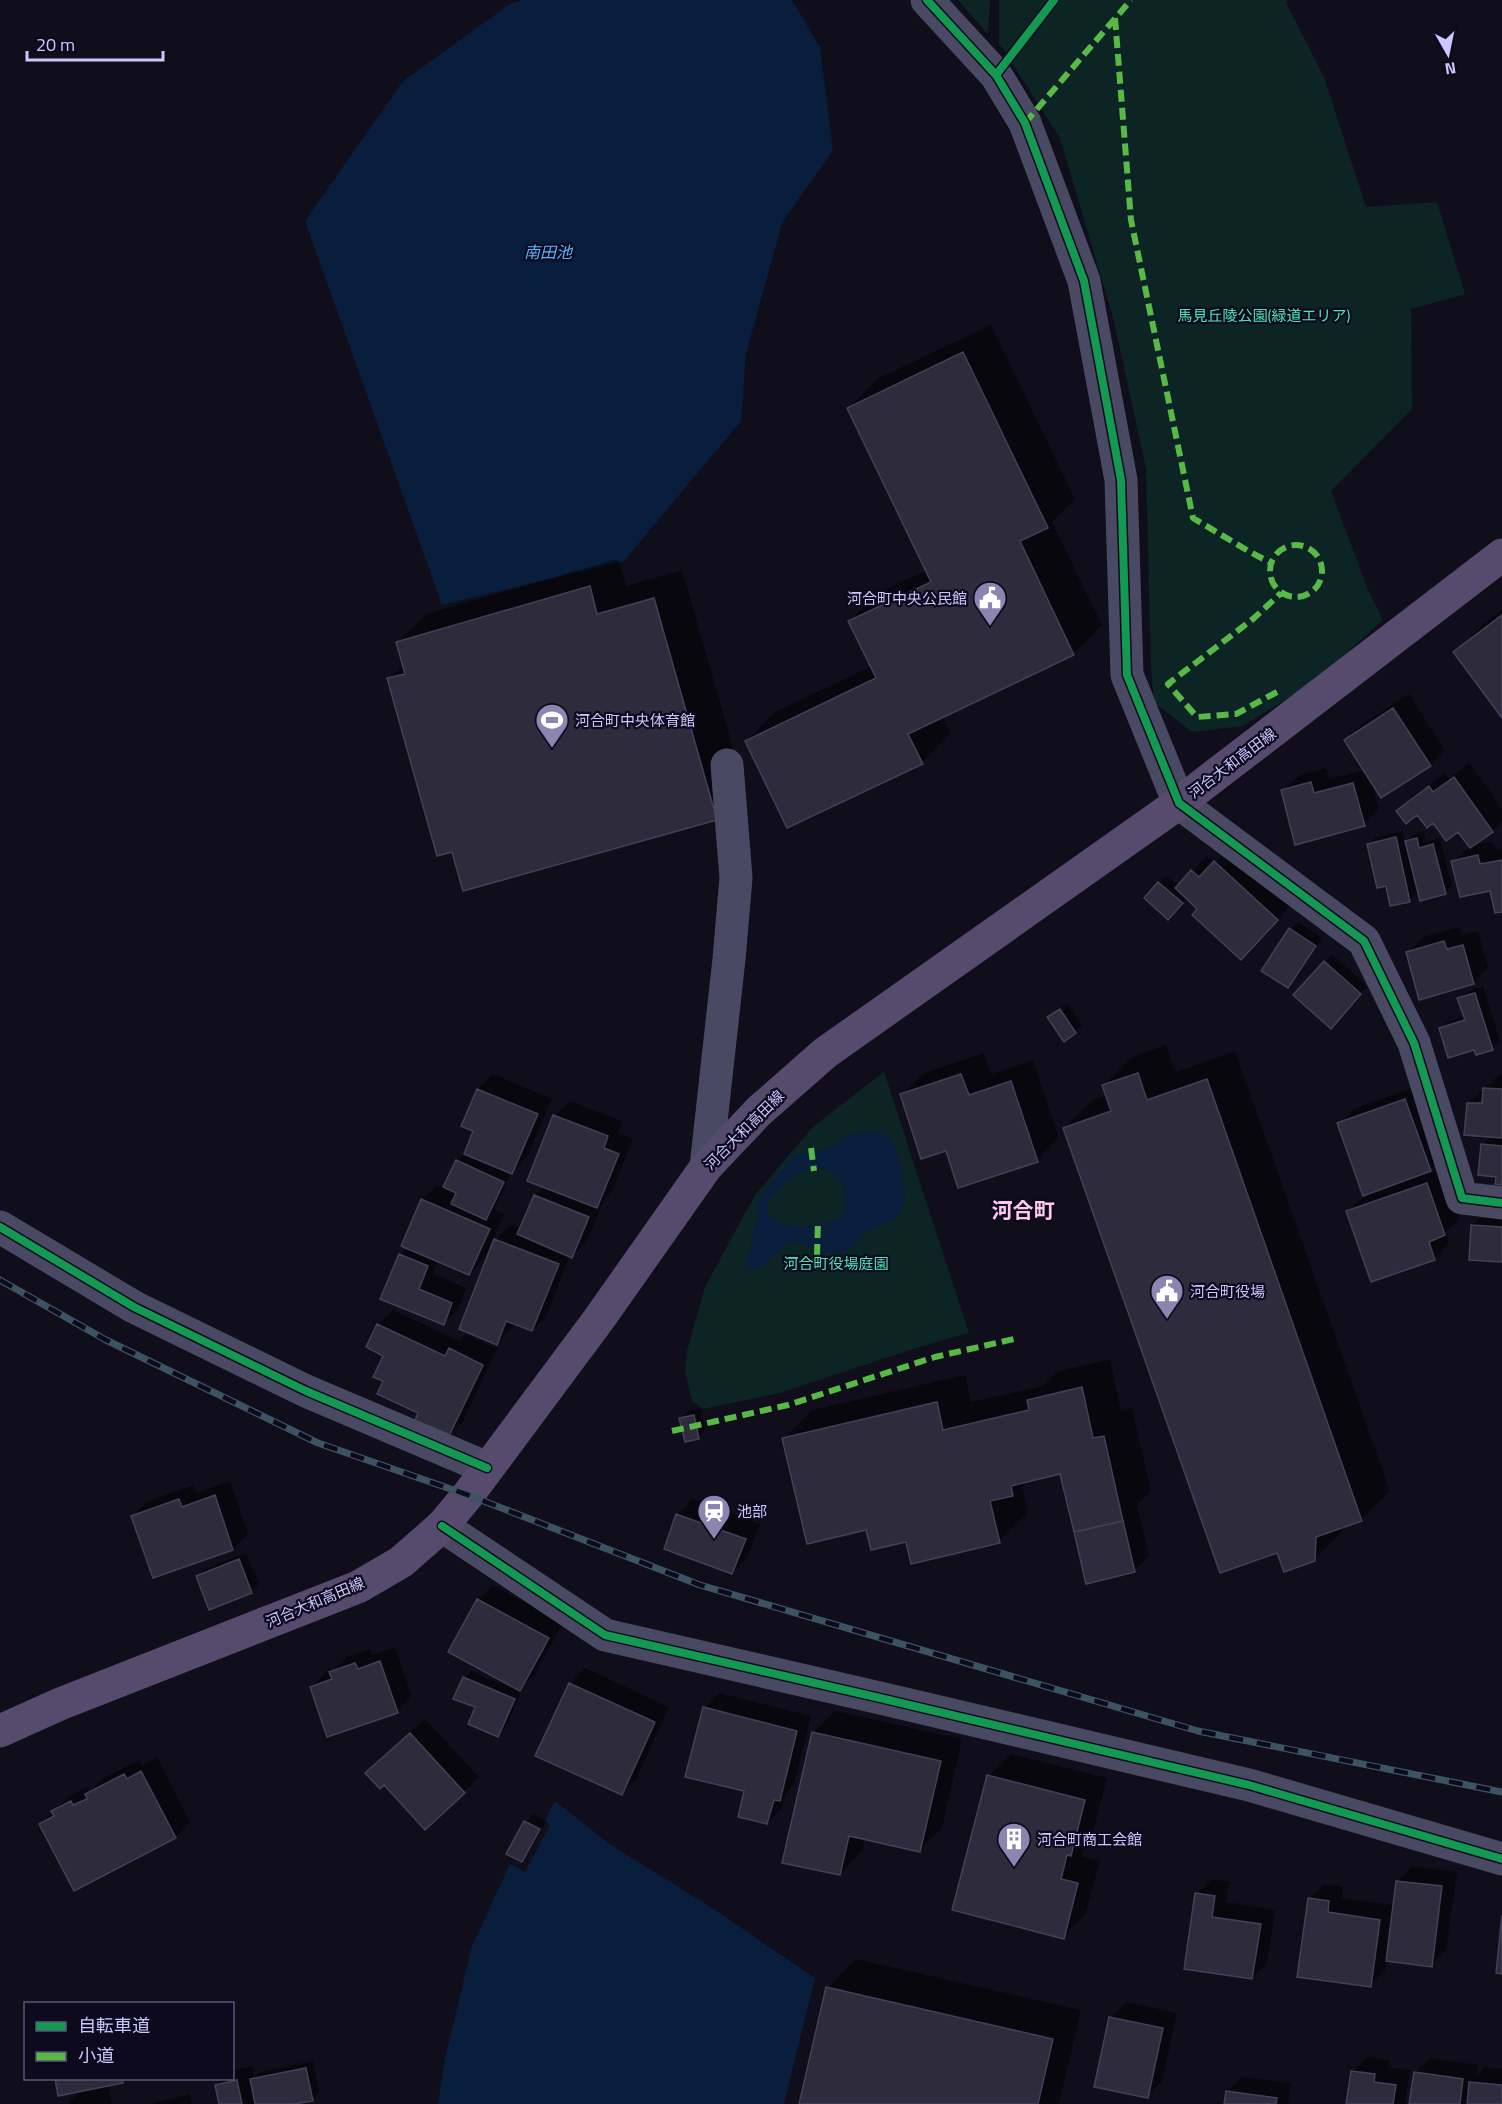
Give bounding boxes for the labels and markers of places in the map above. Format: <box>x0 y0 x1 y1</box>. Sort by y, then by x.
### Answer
public building icon: 河合町中央公民館 <box>972 580 1008 627</box>
place label: 河合町中央公民館 <box>847 587 967 610</box>
sports icon: 河合町中央体育館 <box>534 702 570 749</box>
place label: 河合町中央体育館 <box>575 709 695 732</box>
public building icon: 河合町役場 <box>1149 1273 1185 1320</box>
place label: 河合町役場 <box>1190 1280 1265 1303</box>
station icon: 池部 <box>696 1493 732 1540</box>
place label: 池部 <box>737 1500 767 1523</box>
building icon: 河合町商工会館 <box>996 1821 1032 1868</box>
place label: 河合町商工会館 <box>1037 1828 1142 1851</box>

